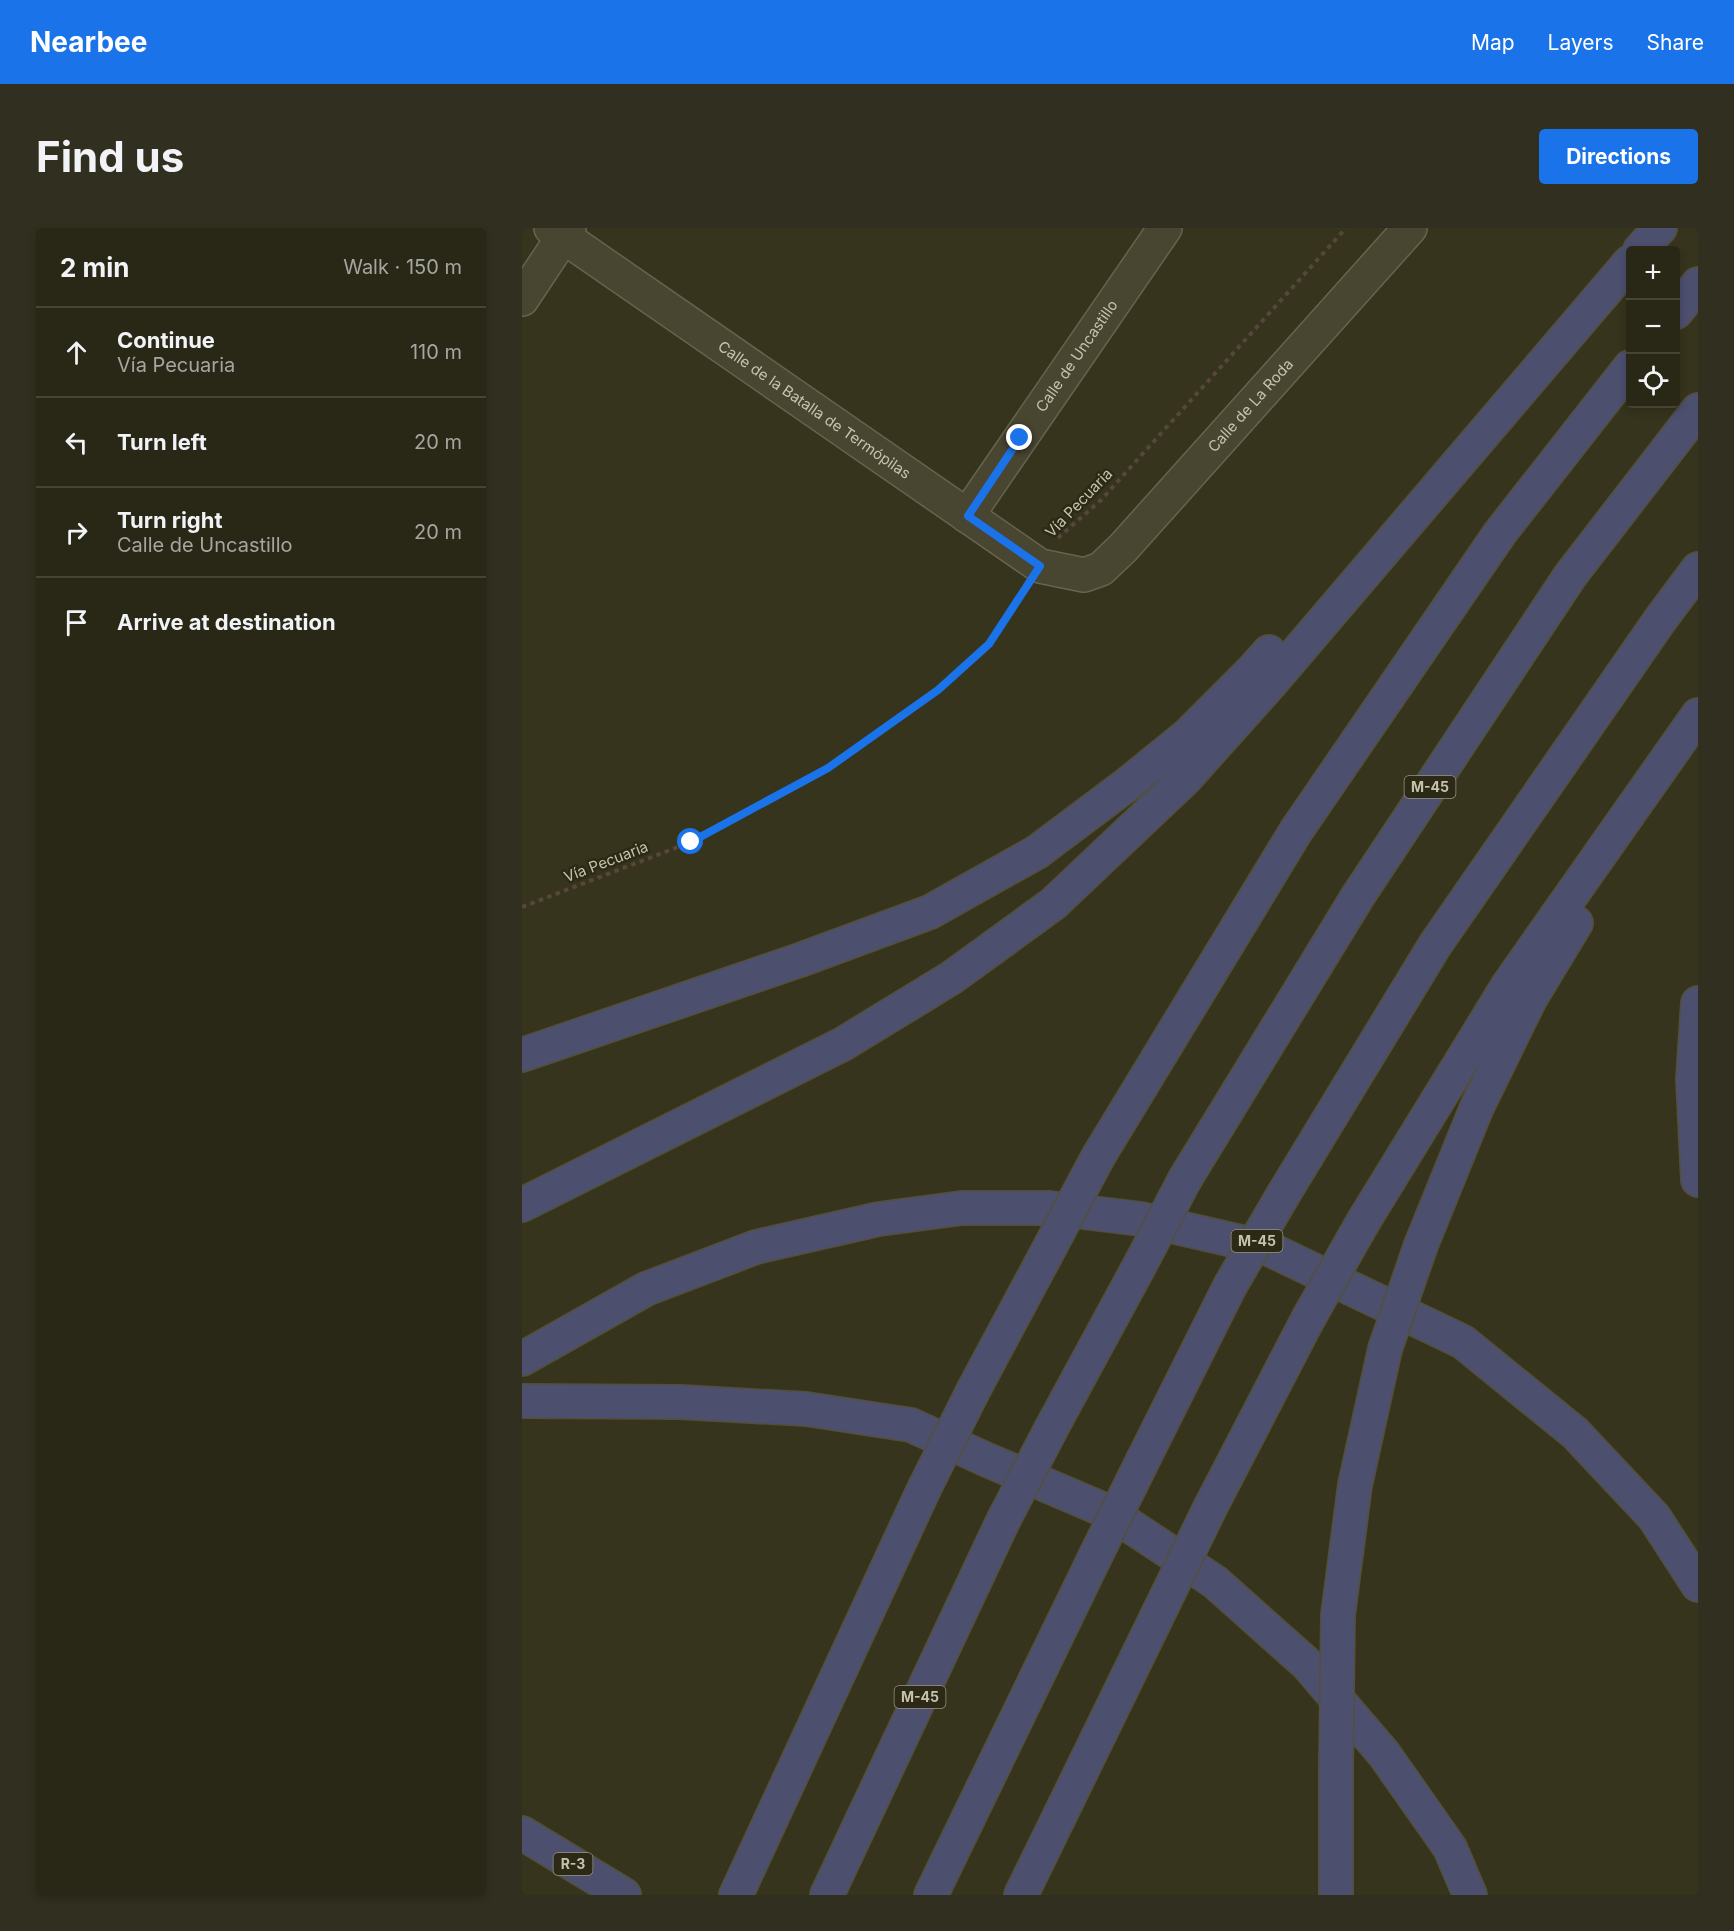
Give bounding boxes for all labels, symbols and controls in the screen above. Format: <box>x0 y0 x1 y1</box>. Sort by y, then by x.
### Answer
text: Nearbee <box>30 25 147 59</box>
text: Map <box>1471 30 1515 55</box>
text: Layers <box>1548 30 1614 55</box>
text: Share <box>1647 30 1704 55</box>
button: Directions <box>1539 129 1698 184</box>
text: Find us <box>36 131 184 182</box>
map controls <box>1626 246 1680 408</box>
button: + <box>1626 246 1680 300</box>
text: 2 min <box>60 252 130 283</box>
text: Walk · 150 m <box>343 255 462 279</box>
street label: Calle de Uncastillo <box>1031 296 1122 416</box>
button: − <box>1626 300 1680 354</box>
text: Continue <box>117 327 215 353</box>
icon: ahead <box>60 336 93 369</box>
street label: Calle de la Batalla de Termópilas <box>715 336 915 483</box>
text: 110 m <box>410 340 462 364</box>
text: Vía Pecuaria <box>117 353 235 377</box>
button: locate <box>1626 354 1680 408</box>
street label: Calle de La Roda <box>1203 355 1297 456</box>
route end <box>1006 424 1032 450</box>
icon: left <box>60 426 93 459</box>
text: Turn left <box>117 429 207 455</box>
text: 20 m <box>414 430 462 454</box>
street label: Vía Pecuaria <box>1041 464 1116 541</box>
text: Turn right <box>117 507 223 533</box>
icon: right <box>60 516 93 549</box>
text: 20 m <box>414 520 462 544</box>
text: Calle de Uncastillo <box>117 533 293 557</box>
icon: arrive <box>60 606 93 639</box>
text: Arrive at destination <box>117 609 336 635</box>
road number: M-45 <box>1404 776 1456 798</box>
route start <box>677 828 703 854</box>
street label: Vía Pecuaria <box>561 837 651 886</box>
road number: M-45 <box>1232 1230 1282 1252</box>
road number: M-45 <box>894 1686 946 1708</box>
road number: R-3 <box>554 1853 592 1875</box>

